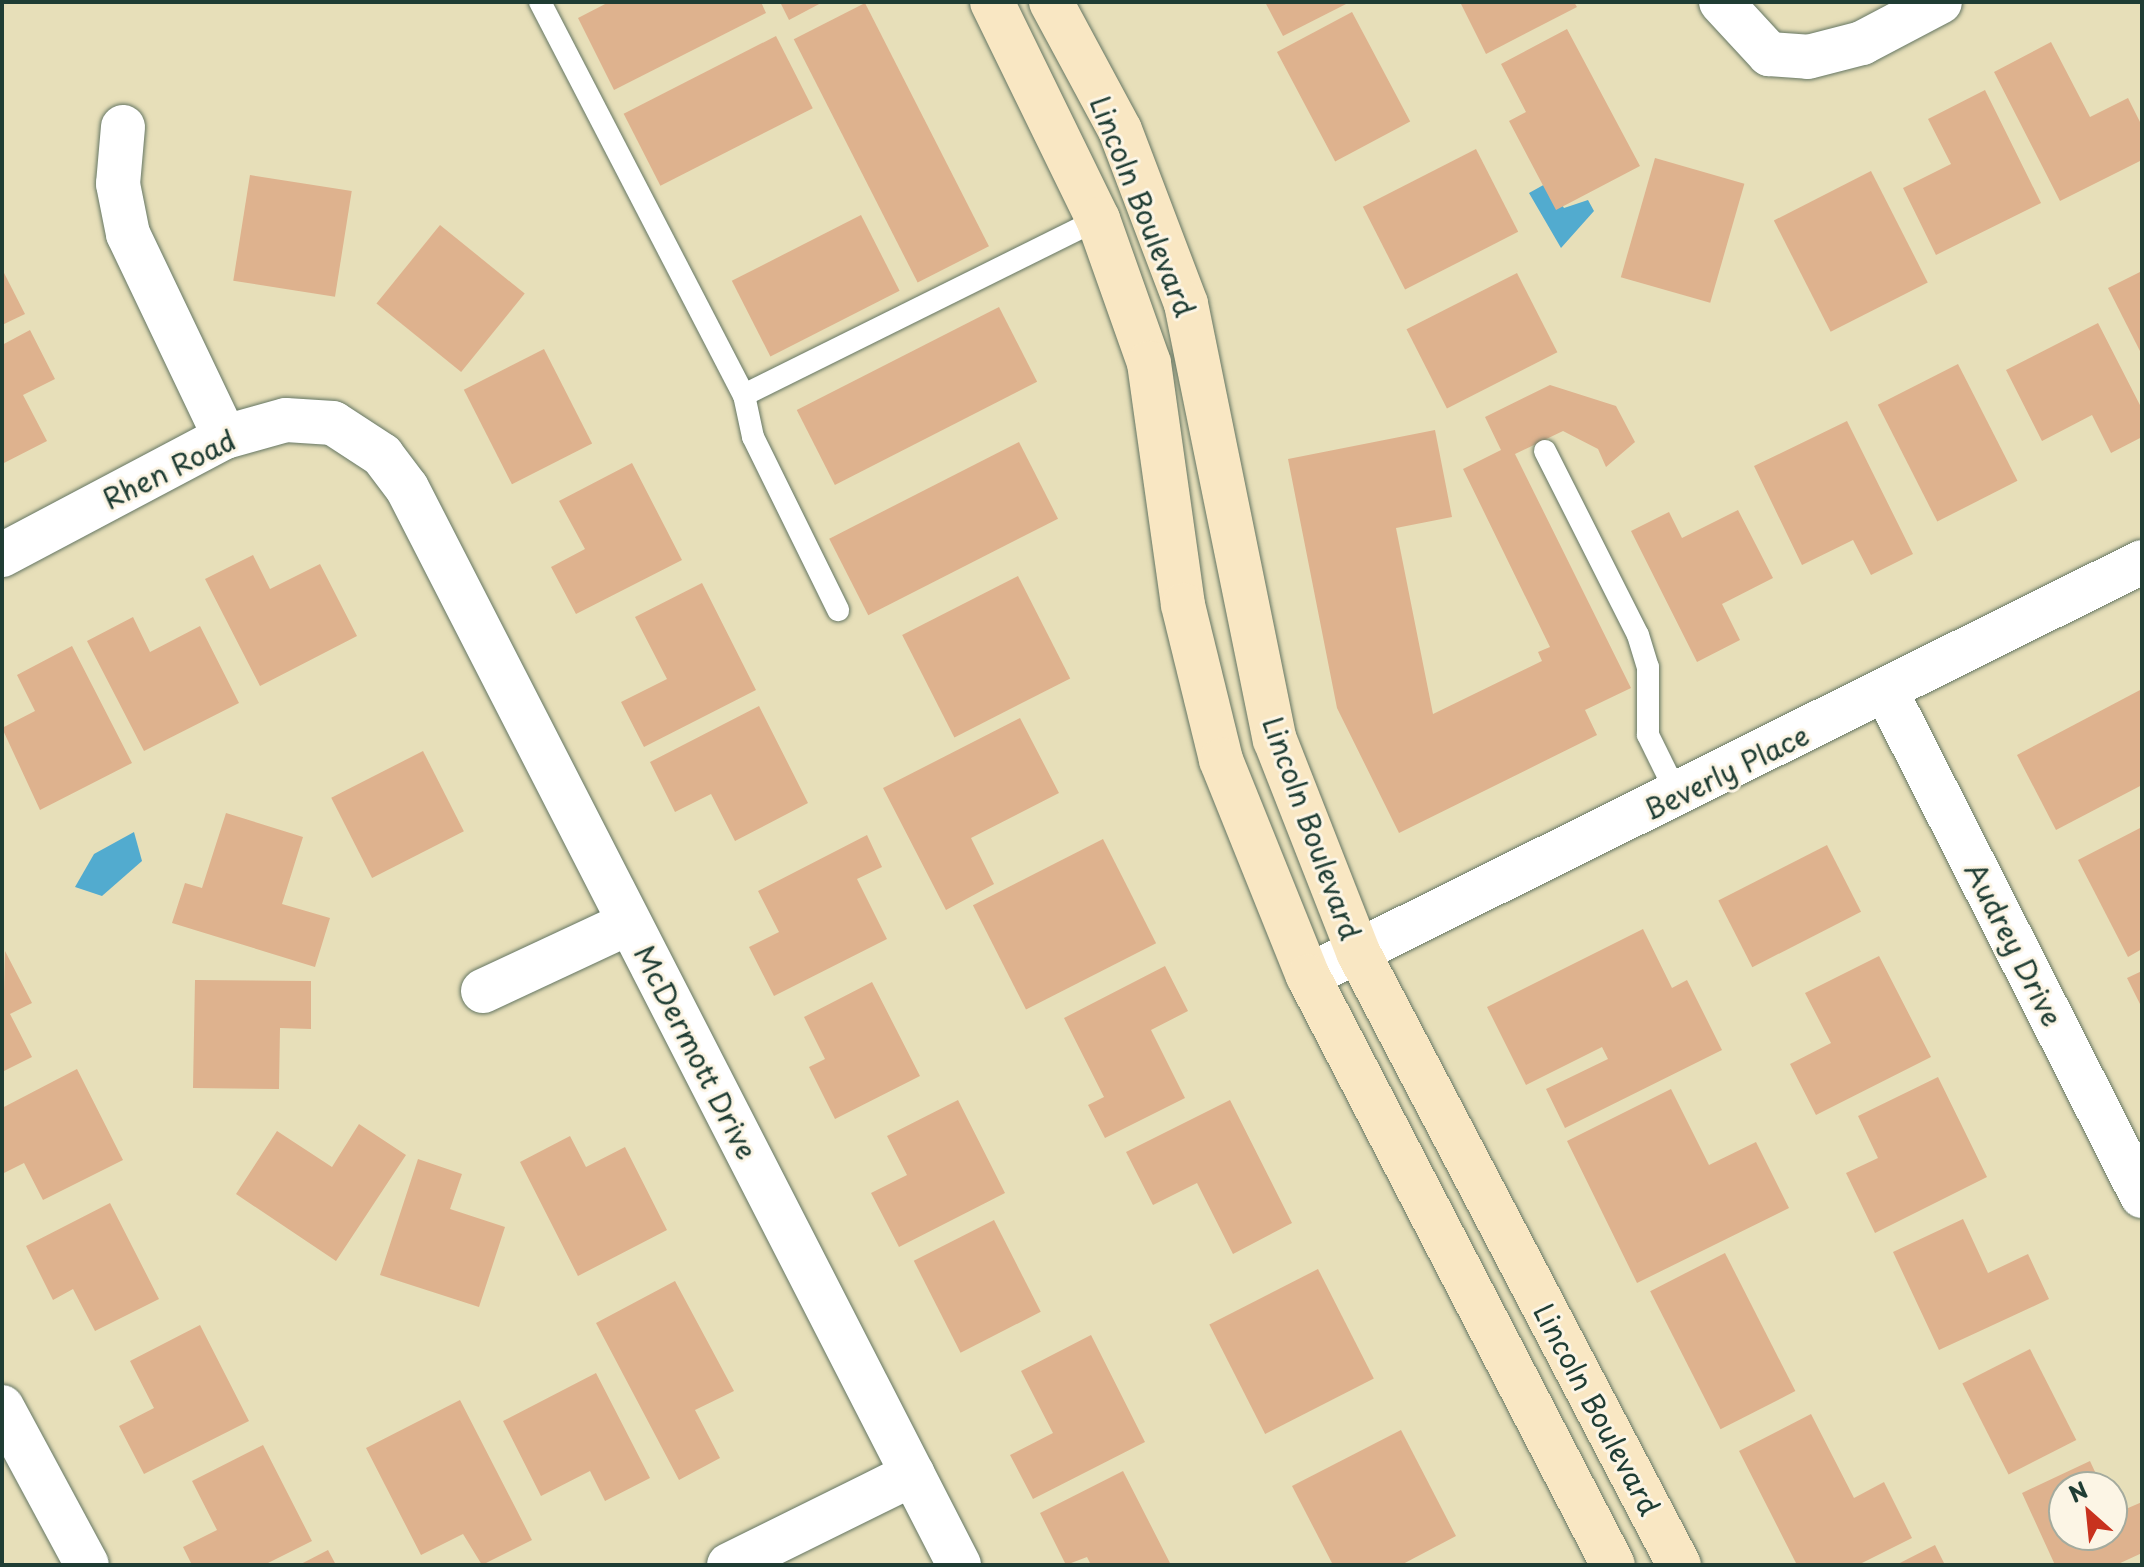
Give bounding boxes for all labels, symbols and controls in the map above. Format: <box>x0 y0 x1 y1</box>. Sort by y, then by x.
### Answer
street label: Lincoln Boulevard <box>1083 90 1203 322</box>
street label: Rhen Road <box>97 422 241 516</box>
street label: Lincoln Boulevard <box>1256 711 1368 945</box>
street label: Beverly Place <box>1637 717 1815 827</box>
street label: Audrey Drive <box>1958 856 2070 1032</box>
street label: McDermott Drive <box>627 939 765 1165</box>
street label: Lincoln Boulevard <box>1527 1297 1667 1521</box>
north arrow <box>2048 1471 2128 1551</box>
text: N <box>2063 1472 2093 1510</box>

